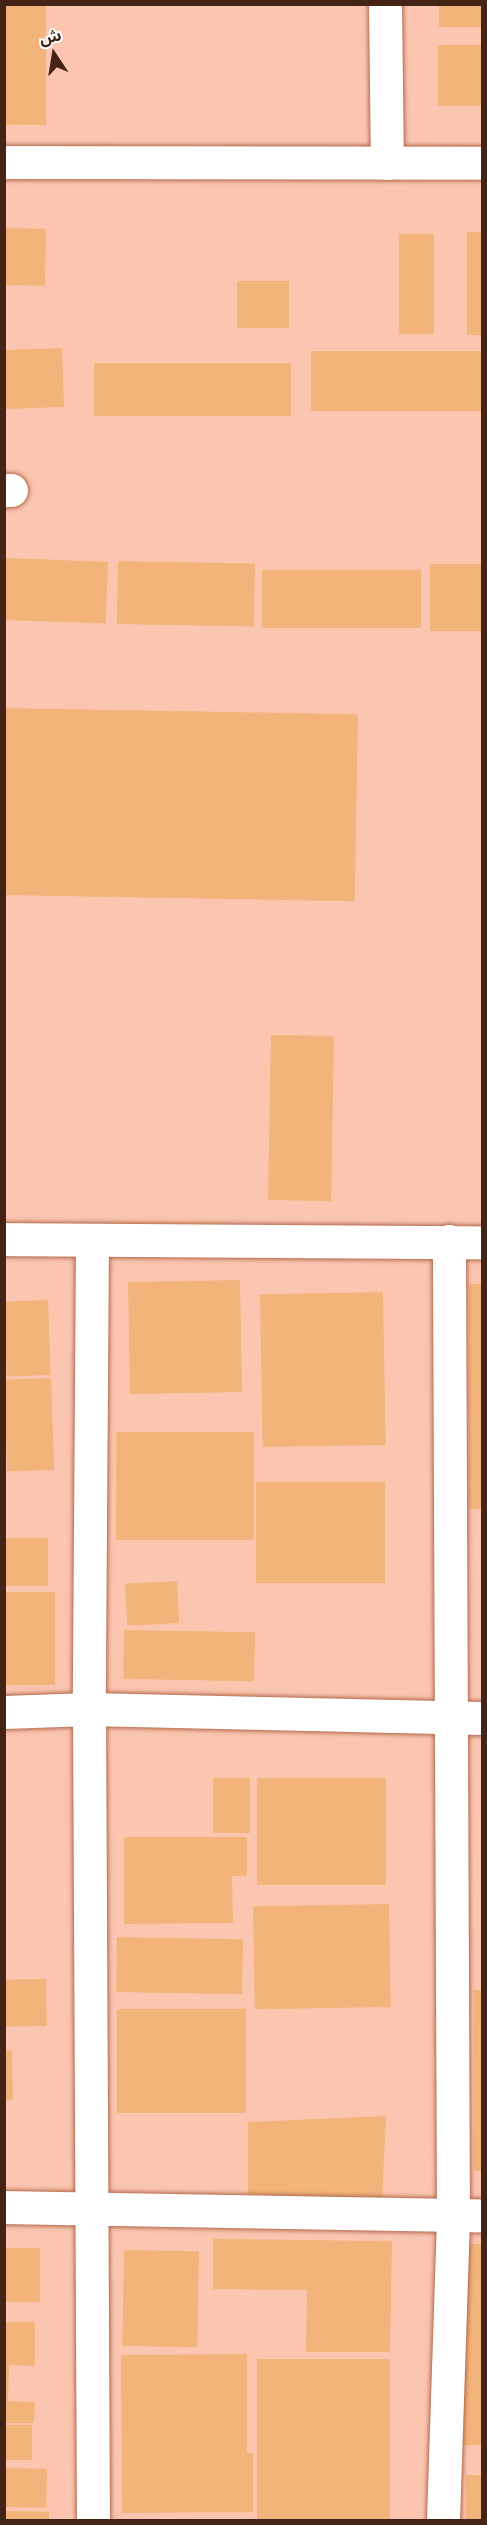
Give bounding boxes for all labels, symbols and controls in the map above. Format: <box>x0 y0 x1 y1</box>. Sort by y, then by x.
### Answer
north arrow <box>24 24 84 84</box>
text: ش <box>37 24 63 48</box>

